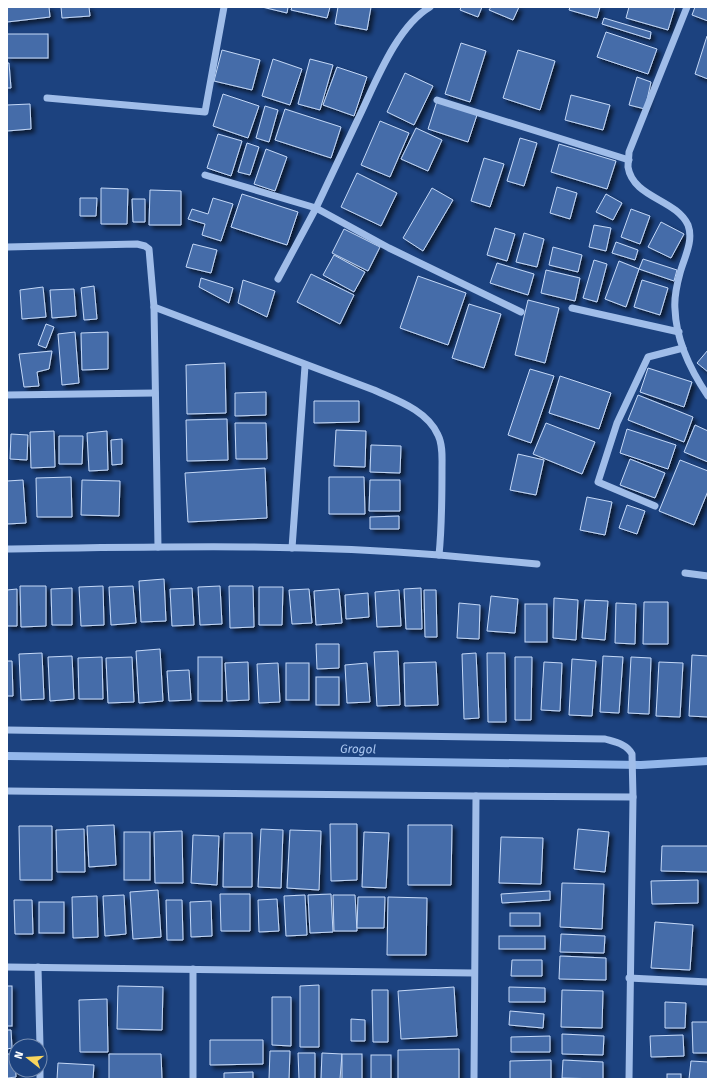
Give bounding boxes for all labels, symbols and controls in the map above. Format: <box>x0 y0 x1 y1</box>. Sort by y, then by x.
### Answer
water label: Grogol <box>340 742 376 756</box>
north arrow <box>8 1038 48 1078</box>
text: N <box>12 1050 26 1061</box>

